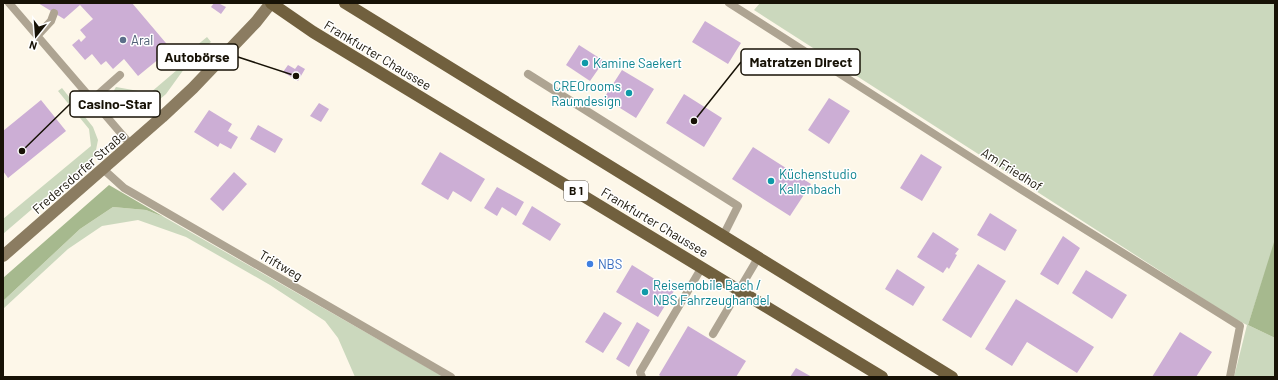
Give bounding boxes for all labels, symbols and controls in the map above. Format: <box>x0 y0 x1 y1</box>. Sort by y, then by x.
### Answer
north arrow <box>16 16 56 56</box>
street label: Frankfurter Chaussee <box>322 17 434 93</box>
place label: Aral <box>131 32 153 48</box>
marker: Aral <box>118 35 128 45</box>
text: N <box>28 39 38 53</box>
callout: Autobörse <box>157 44 238 70</box>
text: Autobörse <box>164 48 230 65</box>
callout: Matratzen Direct <box>741 49 860 75</box>
text: Matratzen Direct <box>750 53 852 70</box>
place label: Kamine Saekert <box>593 55 682 71</box>
marker: Kamine Saekert <box>580 58 590 68</box>
place label: CREOrooms Raumdesign <box>551 78 621 109</box>
marker: CREOrooms Raumdesign <box>624 88 634 98</box>
callout: Casino-Star <box>70 91 160 117</box>
text: Casino-Star <box>78 95 153 112</box>
street label: Fredersdorfer Straße <box>29 127 129 217</box>
street label: Am Friedhof <box>978 144 1046 194</box>
place label: Küchenstudio Kallenbach <box>779 166 857 197</box>
marker: Küchenstudio Kallenbach <box>766 176 776 186</box>
road number: B 1 <box>564 181 588 201</box>
street label: Frankfurter Chaussee <box>599 184 711 260</box>
street label: Triftweg <box>257 246 305 284</box>
place label: NBS <box>598 256 622 272</box>
marker: NBS <box>585 259 595 269</box>
place label: Reisemobile Bach / NBS Fahrzeughandel <box>653 277 770 308</box>
marker: Reisemobile Bach / NBS Fahrzeughandel <box>640 287 650 297</box>

